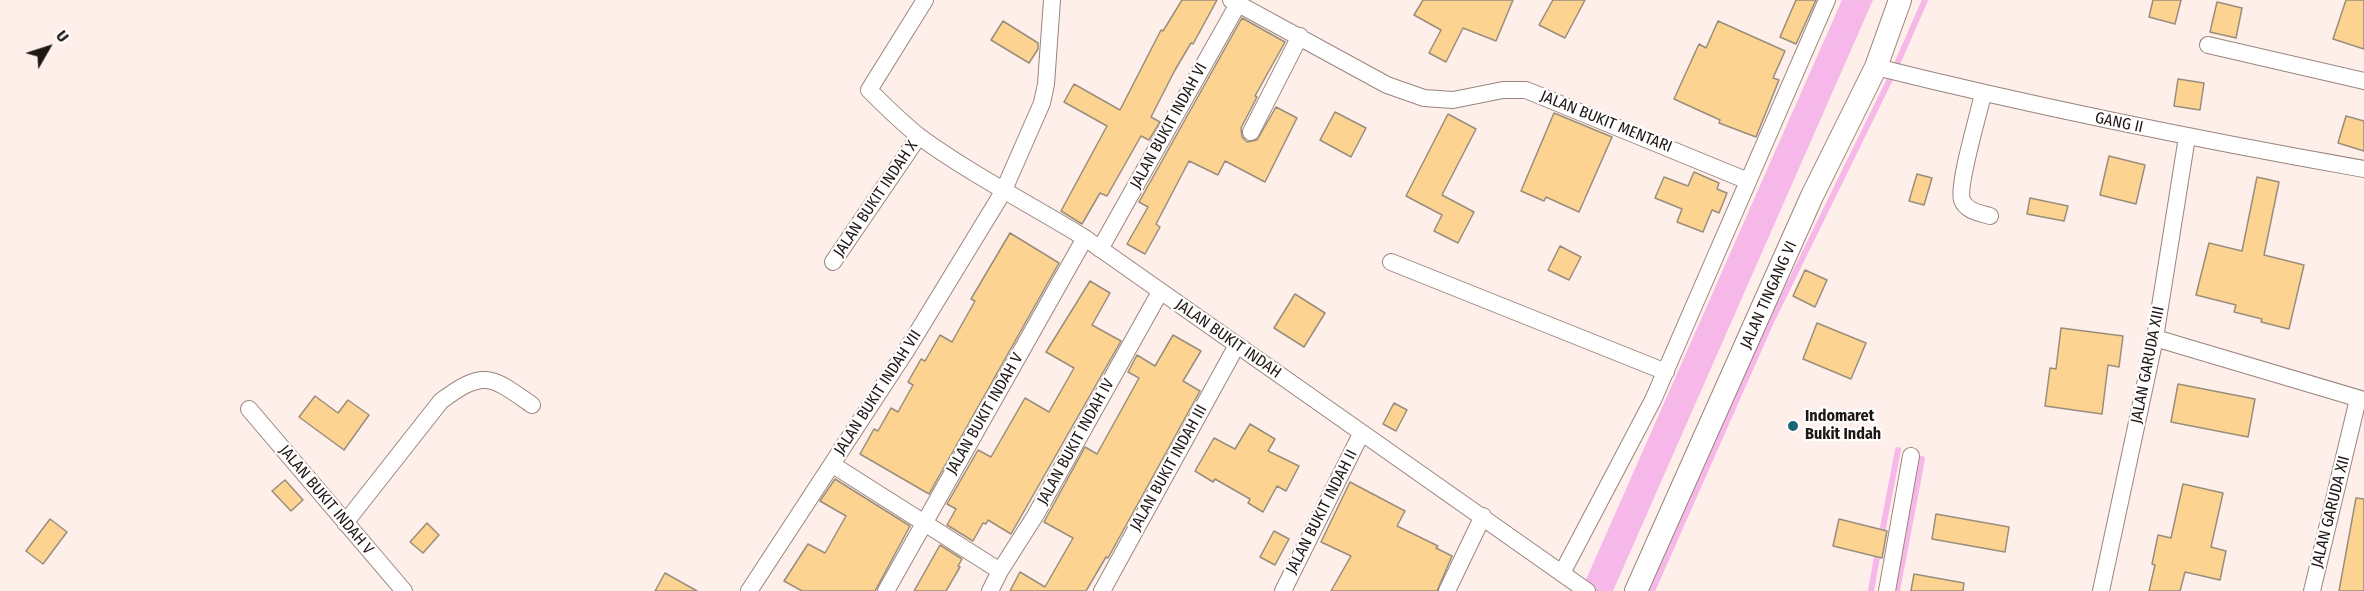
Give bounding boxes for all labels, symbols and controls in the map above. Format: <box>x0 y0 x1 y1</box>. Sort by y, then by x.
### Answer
north arrow <box>18 18 78 78</box>
text: U <box>52 27 73 46</box>
street label: JALAN BUKIT INDAH VI <box>1126 60 1212 192</box>
street label: JALAN BUKIT MENTARI <box>1537 87 1675 157</box>
street label: GANG II <box>2093 109 2145 137</box>
street label: JALAN BUKIT INDAH X <box>830 137 922 261</box>
street label: JALAN TINGANG VI <box>1737 238 1801 352</box>
street label: JALAN BUKIT INDAH <box>1171 295 1285 383</box>
street label: JALAN GARUDA XIII <box>2127 305 2169 425</box>
street label: JALAN BUKIT INDAH VII <box>830 327 926 459</box>
street label: JALAN BUKIT INDAH V <box>942 350 1028 478</box>
street label: JALAN BUKIT INDAH IV <box>1033 376 1119 508</box>
street label: JALAN BUKIT INDAH III <box>1126 402 1212 534</box>
place label: Indomaret Bukit Indah <box>1805 407 1881 445</box>
marker: Indomaret Bukit Indah <box>1786 419 1800 433</box>
street label: JALAN BUKIT INDAH V <box>275 441 377 559</box>
street label: JALAN BUKIT INDAH II <box>1282 447 1362 577</box>
street label: JALAN GARUDA XII <box>2308 454 2354 570</box>

